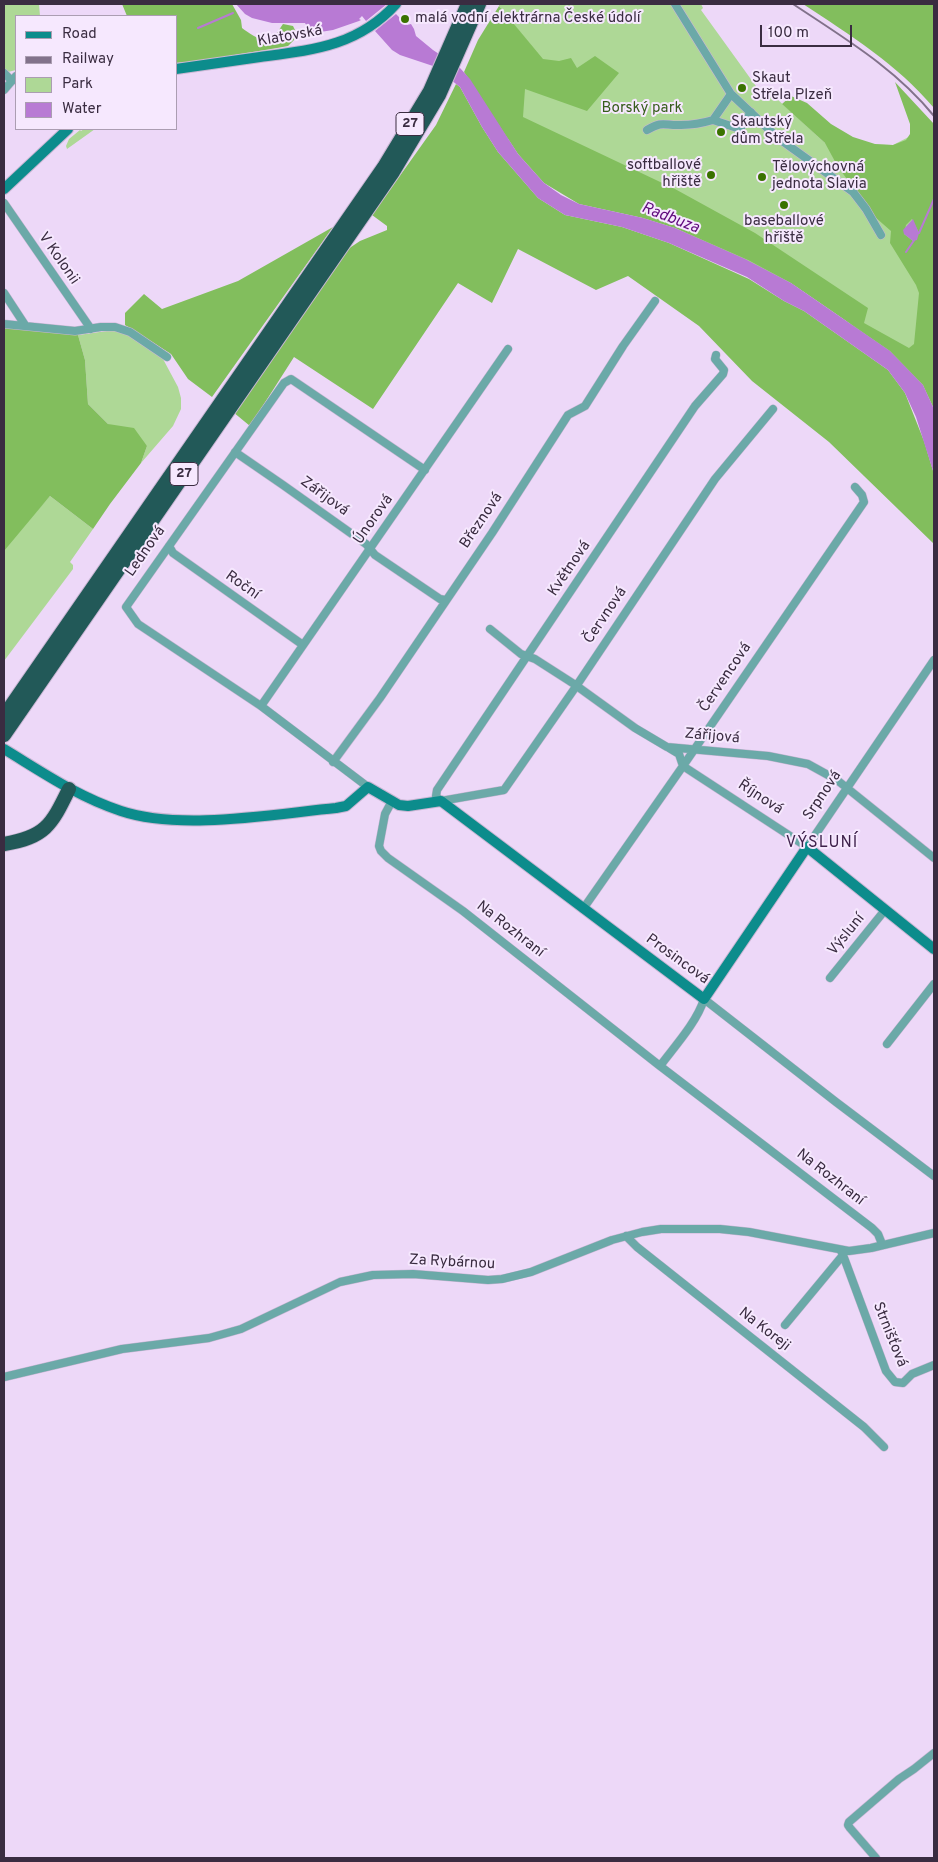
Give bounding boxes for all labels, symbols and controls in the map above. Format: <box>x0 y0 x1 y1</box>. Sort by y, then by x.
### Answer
place label: malá vodní elektrárna České údolí <box>415 10 641 28</box>
marker: malá vodní elektrárna České údolí <box>399 13 411 25</box>
legend <box>15 15 178 130</box>
scale bar <box>763 15 856 47</box>
street label: Klatovská <box>256 22 324 52</box>
text: 100 m <box>768 24 809 43</box>
text: Road <box>62 25 97 44</box>
text: Railway <box>62 50 114 69</box>
place label: Skaut Střela Plzeň <box>752 70 832 105</box>
text: Park <box>62 75 93 94</box>
marker: Skaut Střela Plzeň <box>736 82 748 94</box>
text: Water <box>62 100 101 119</box>
park label: Borský park <box>602 100 682 118</box>
road number: 27 <box>396 112 424 136</box>
place label: Skautský dům Střela <box>731 114 803 149</box>
marker: Skautský dům Střela <box>715 126 727 138</box>
place label: softballové hřiště <box>627 157 701 192</box>
place label: Tělovýchovná jednota Slavia <box>772 159 867 194</box>
marker: softballové hřiště <box>705 169 717 181</box>
marker: Tělovýchovná jednota Slavia <box>756 171 768 183</box>
water label: Radbuza <box>638 199 702 239</box>
marker: baseballové hřiště <box>778 199 790 211</box>
place label: baseballové hřiště <box>744 213 824 248</box>
street label: V Kolonii <box>34 229 82 289</box>
road number: 27 <box>170 462 198 486</box>
street label: Zářijová <box>296 473 352 521</box>
street label: Březnová <box>457 490 507 552</box>
street label: Únorová <box>350 492 398 548</box>
street label: Lednová <box>122 523 170 581</box>
street label: Květnová <box>545 538 595 600</box>
street label: Roční <box>221 568 263 604</box>
street label: Červnová <box>581 584 631 648</box>
street label: Červencová <box>696 640 756 716</box>
street label: Zářijová <box>684 726 740 748</box>
street label: Srpnová <box>800 768 846 824</box>
street label: Říjnová <box>734 777 786 819</box>
district label: VÝSLUNÍ <box>785 834 859 854</box>
street label: Na Rozhraní <box>472 898 548 962</box>
street label: Výsluní <box>825 910 869 960</box>
street label: Prosincová <box>642 931 712 989</box>
street label: Na Rozhraní <box>792 1146 868 1210</box>
street label: Za Rybárnou <box>408 1252 496 1274</box>
street label: Strnišťová <box>868 1300 910 1370</box>
street label: Na Koreji <box>735 1304 793 1356</box>

